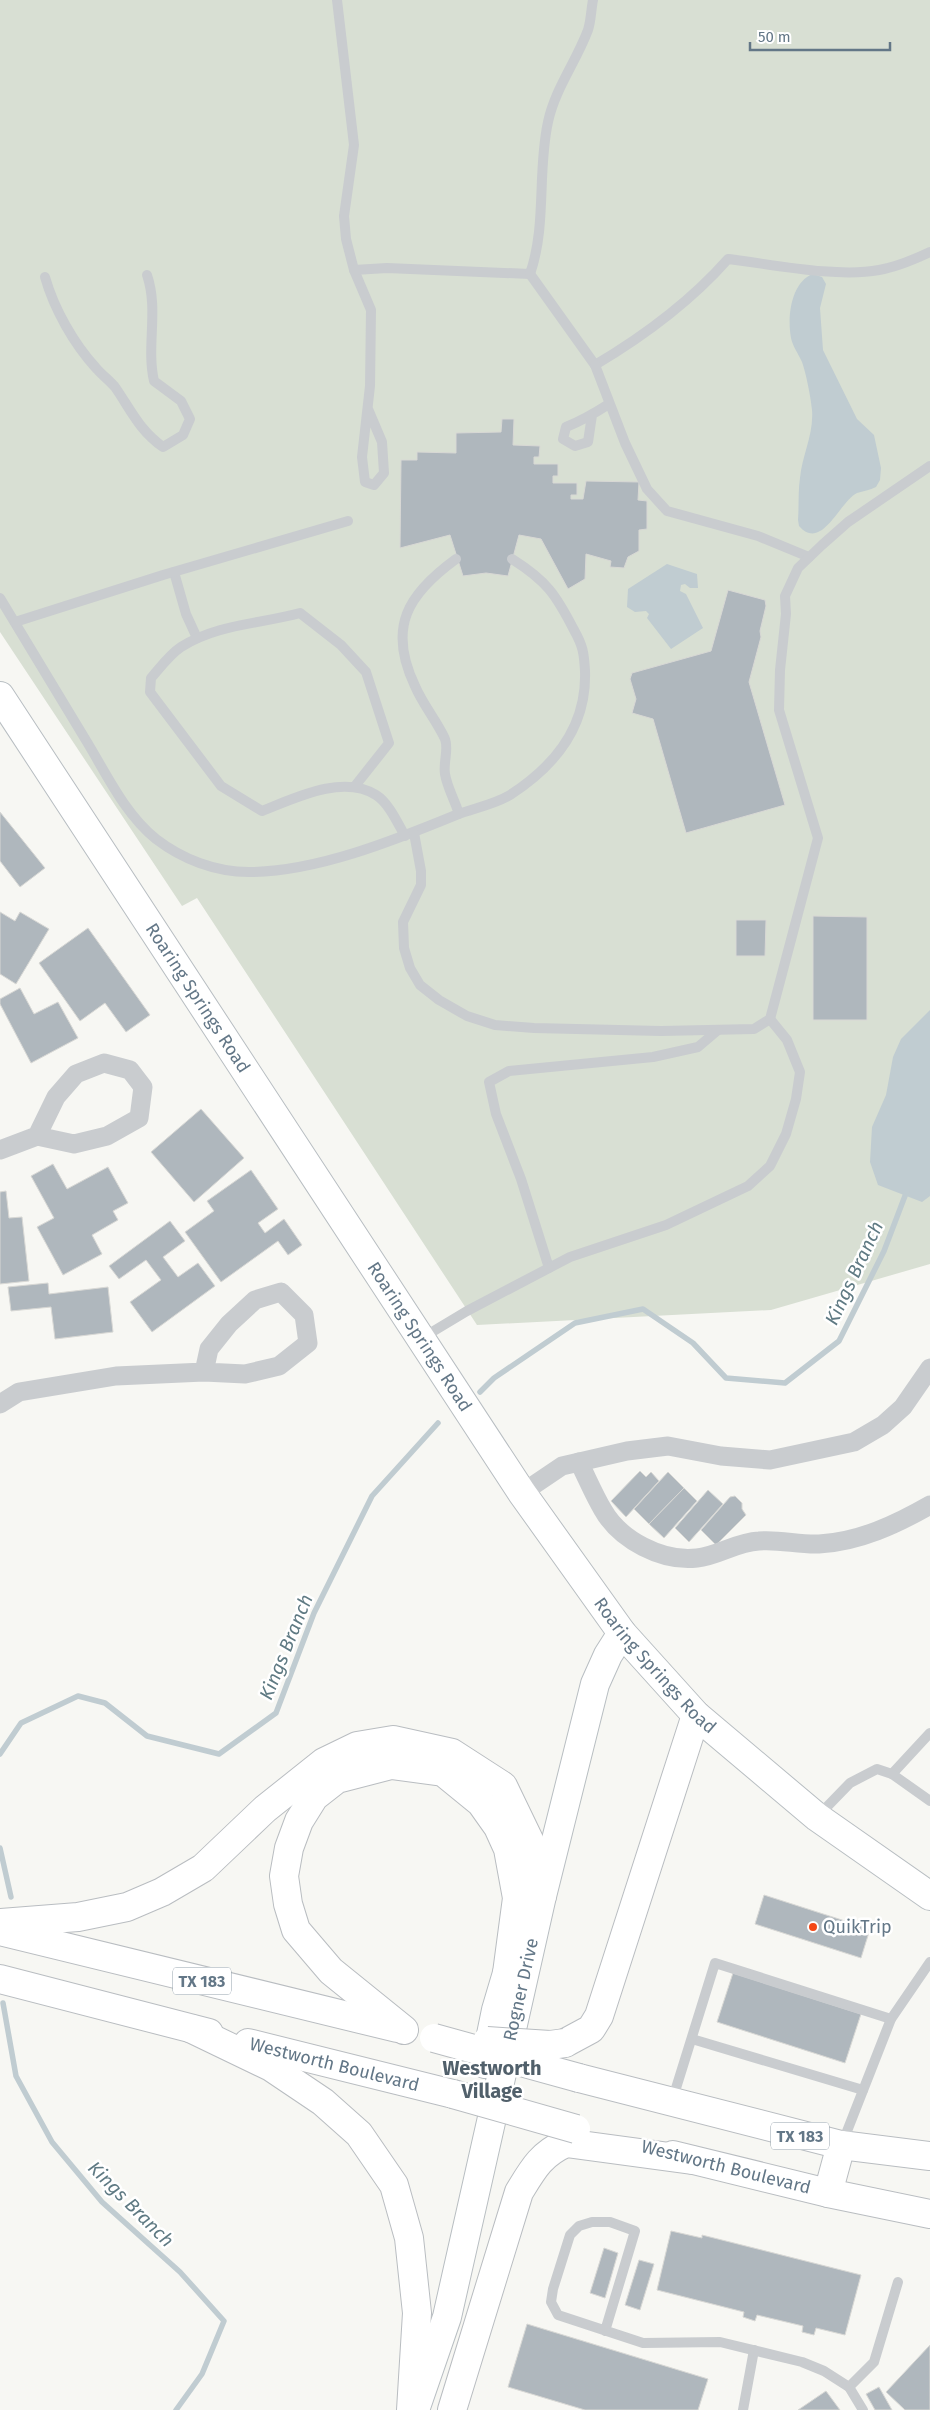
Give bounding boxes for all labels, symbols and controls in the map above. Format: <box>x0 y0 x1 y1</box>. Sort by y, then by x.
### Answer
scale bar <box>750 20 890 52</box>
text: 50 m <box>758 28 791 46</box>
street label: Roaring Springs Road <box>141 919 255 1077</box>
water label: Kings Branch <box>820 1217 888 1329</box>
street label: Roaring Springs Road <box>363 1258 477 1416</box>
water label: Kings Branch <box>254 1591 318 1703</box>
street label: Roaring Springs Road <box>589 1593 721 1738</box>
place label: QuikTrip <box>823 1916 892 1938</box>
marker: QuikTrip <box>807 1921 819 1933</box>
street label: Rogner Drive <box>499 1936 543 2043</box>
road number: TX 183 <box>173 1968 231 1994</box>
street label: Westworth Boulevard <box>247 2033 421 2096</box>
district label: Westworth Village <box>442 2056 542 2103</box>
road number: TX 183 <box>771 2122 829 2150</box>
street label: Westworth Boulevard <box>639 2135 813 2199</box>
water label: Kings Branch <box>83 2156 179 2252</box>

